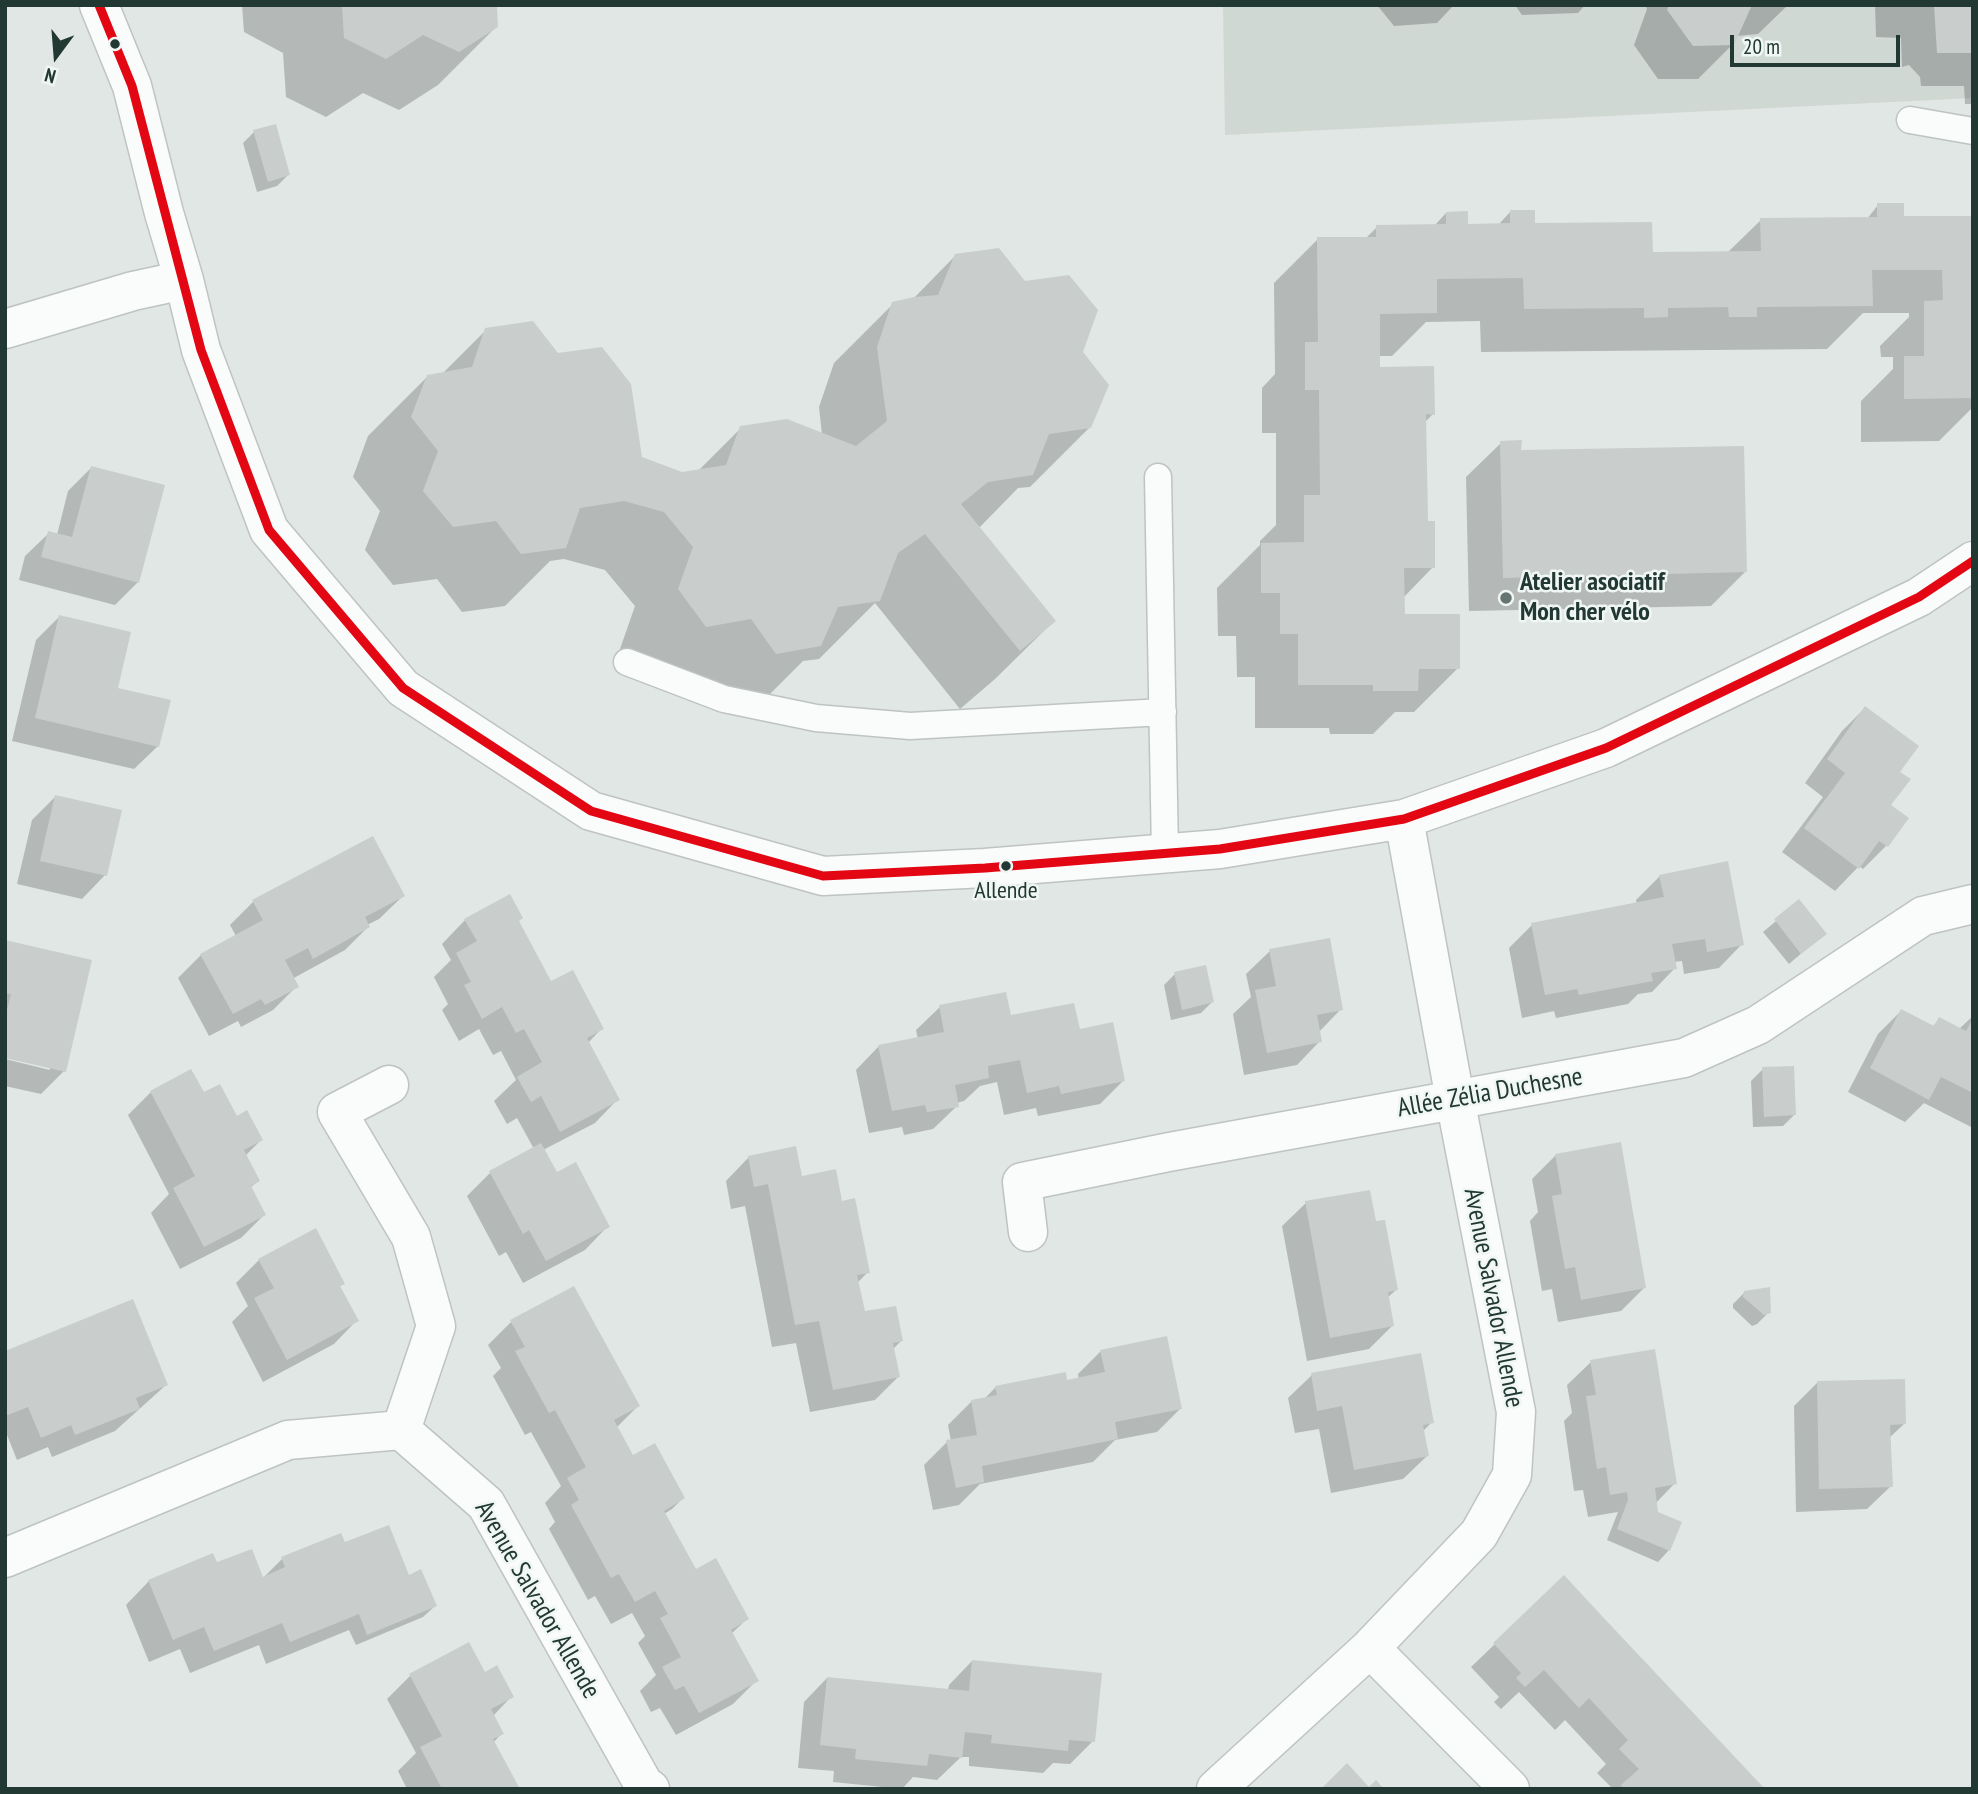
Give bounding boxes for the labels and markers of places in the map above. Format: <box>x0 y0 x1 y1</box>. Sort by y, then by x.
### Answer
unlabelled marker <box>108 37 122 51</box>
place label: Atelier asociatif Mon cher vélo <box>1520 567 1665 628</box>
marker: Atelier asociatif Mon cher vélo <box>1498 590 1514 606</box>
marker: Allende <box>999 859 1013 873</box>
place label: Allende <box>974 877 1038 905</box>

